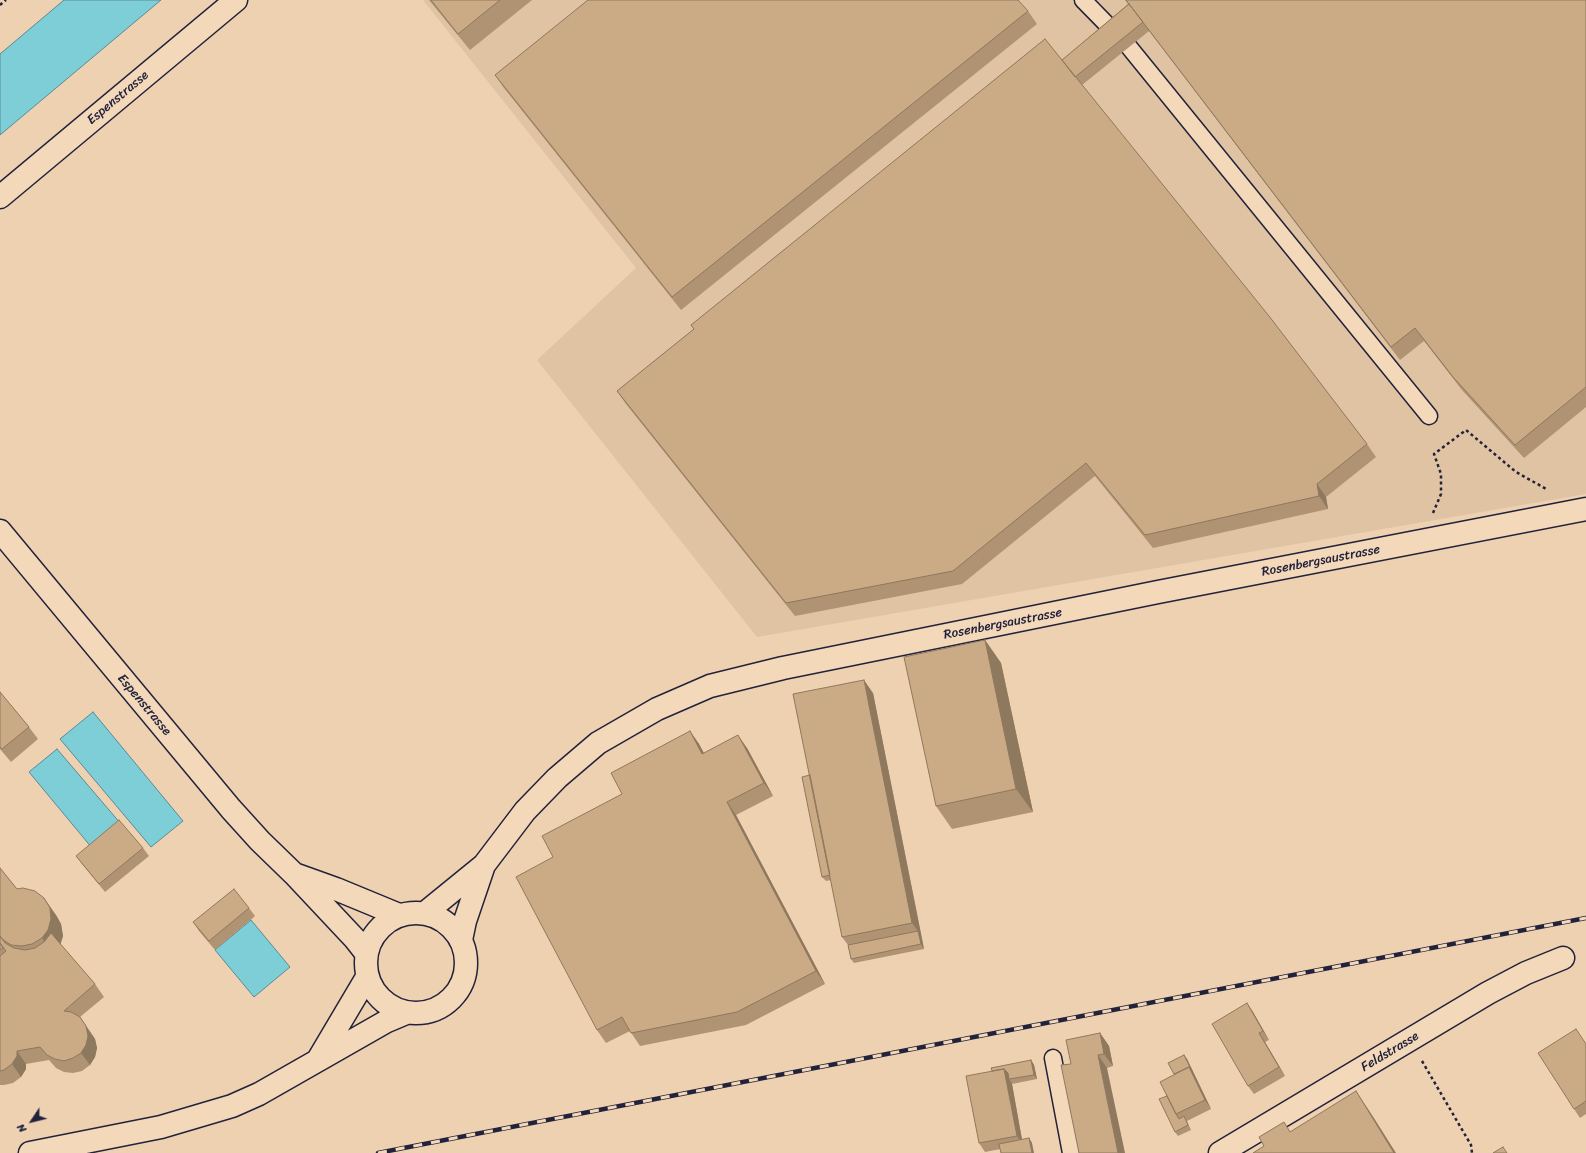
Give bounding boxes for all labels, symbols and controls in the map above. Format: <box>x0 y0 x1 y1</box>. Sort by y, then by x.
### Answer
street label: Espenstrasse <box>84 68 152 128</box>
street label: Rosenbergsaustrasse <box>1260 542 1382 580</box>
street label: Rosenbergsaustrasse <box>942 605 1064 643</box>
street label: Espenstrasse <box>114 671 174 739</box>
street label: Feldstrasse <box>1358 1029 1422 1075</box>
north arrow <box>12 1101 52 1141</box>
text: N <box>12 1120 32 1137</box>

